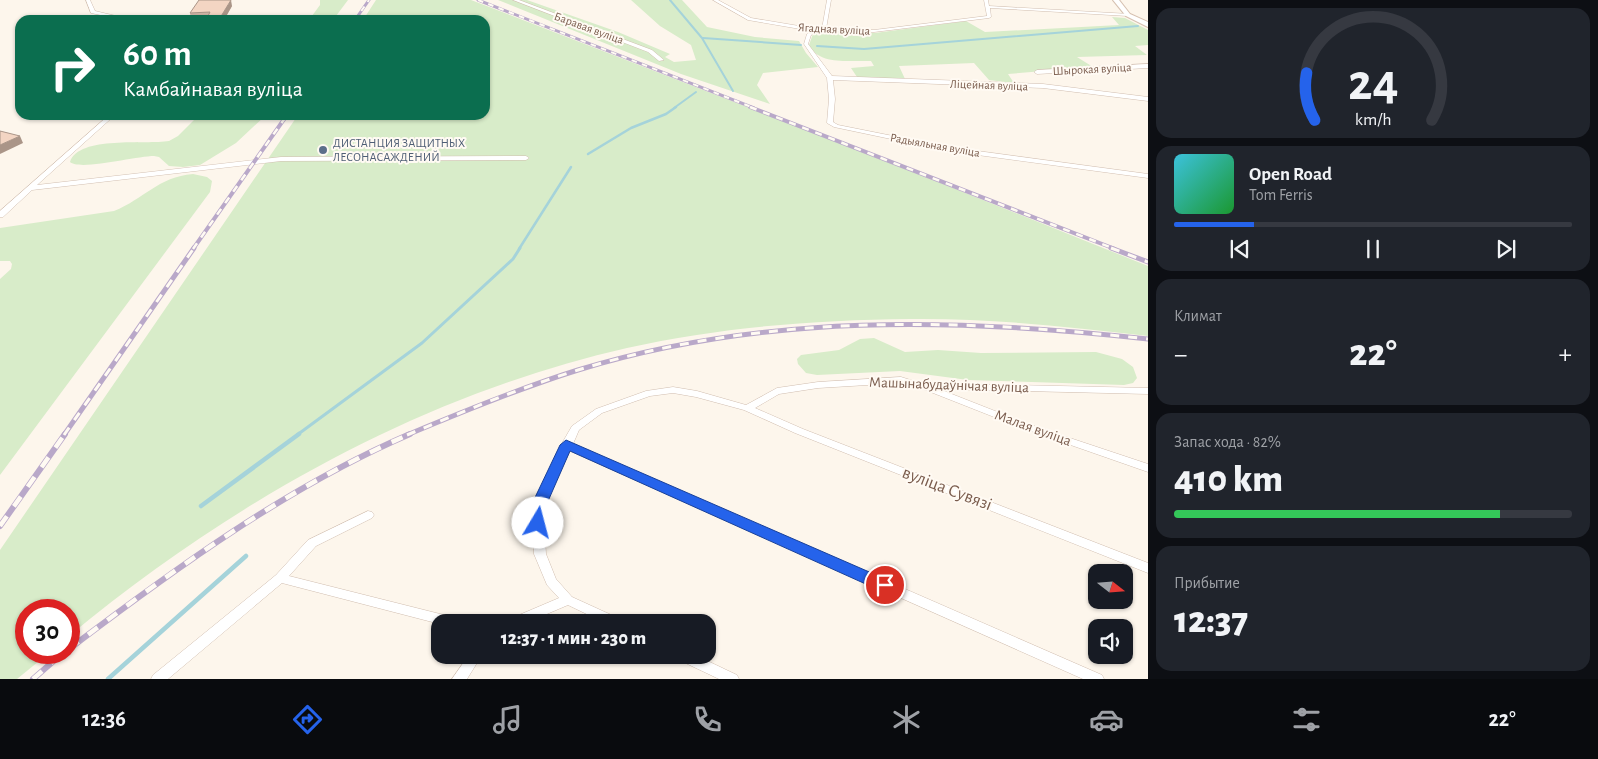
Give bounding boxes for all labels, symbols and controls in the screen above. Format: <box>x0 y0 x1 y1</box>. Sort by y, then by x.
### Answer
street label: Баравая вуліца <box>552 10 626 47</box>
street label: Ягадная вуліца <box>798 21 871 38</box>
icon: right <box>40 35 105 100</box>
text: 60 m <box>123 37 192 72</box>
text: 24 <box>1348 57 1398 109</box>
street label: Шырокая вуліца <box>1052 61 1132 78</box>
text: Камбайнавая вуліца <box>123 78 303 100</box>
street label: Ліцейная вуліца <box>950 78 1029 93</box>
text: km/h <box>1355 111 1391 129</box>
street label: Радыяльная вуліца <box>889 131 981 160</box>
place label: ДИСТАНЦИЯ ЗАЩИТНЫХ ЛЕСОНАСАЖДЕНИЙ <box>333 137 465 163</box>
marker: ДИСТАНЦИЯ ЗАЩИТНЫХ ЛЕСОНАСАЖДЕНИЙ <box>317 144 329 156</box>
text: Open Road <box>1249 165 1332 184</box>
text: Tom Ferris <box>1249 187 1313 203</box>
icon: previous <box>1226 235 1254 263</box>
icon: pause <box>1359 235 1387 263</box>
icon: next <box>1492 235 1520 263</box>
text: Климат <box>1174 308 1222 324</box>
text: 22° <box>1349 335 1397 373</box>
text: − <box>1174 341 1187 369</box>
text: + <box>1559 341 1572 369</box>
street label: Машынабудаўнічая вуліца <box>869 375 1029 395</box>
street label: Малая вуліца <box>993 407 1074 449</box>
text: Запас хода · 82% <box>1174 434 1281 450</box>
text: 410 km <box>1174 461 1283 499</box>
street label: вуліца Сувязі <box>900 464 994 514</box>
position arrow <box>511 496 563 548</box>
pin <box>864 564 906 606</box>
north arrow <box>1088 564 1132 609</box>
map controls <box>1088 564 1133 664</box>
icon: arrive <box>871 571 899 599</box>
text: Прибытие <box>1174 575 1240 591</box>
speed limit sign: 30 <box>15 599 80 664</box>
text: 12:37 <box>1174 602 1248 640</box>
button: sound <box>1088 619 1133 664</box>
text: 12:37 · 1 мин · 230 m <box>501 629 646 648</box>
icon: directions <box>290 702 325 737</box>
icon: music <box>490 702 525 737</box>
icon: phone <box>690 702 725 737</box>
icon: climate <box>889 702 924 737</box>
icon: car <box>1089 702 1124 737</box>
icon: filters <box>1289 702 1324 737</box>
text: 12:36 <box>82 708 126 730</box>
text: 22° <box>1488 708 1516 730</box>

